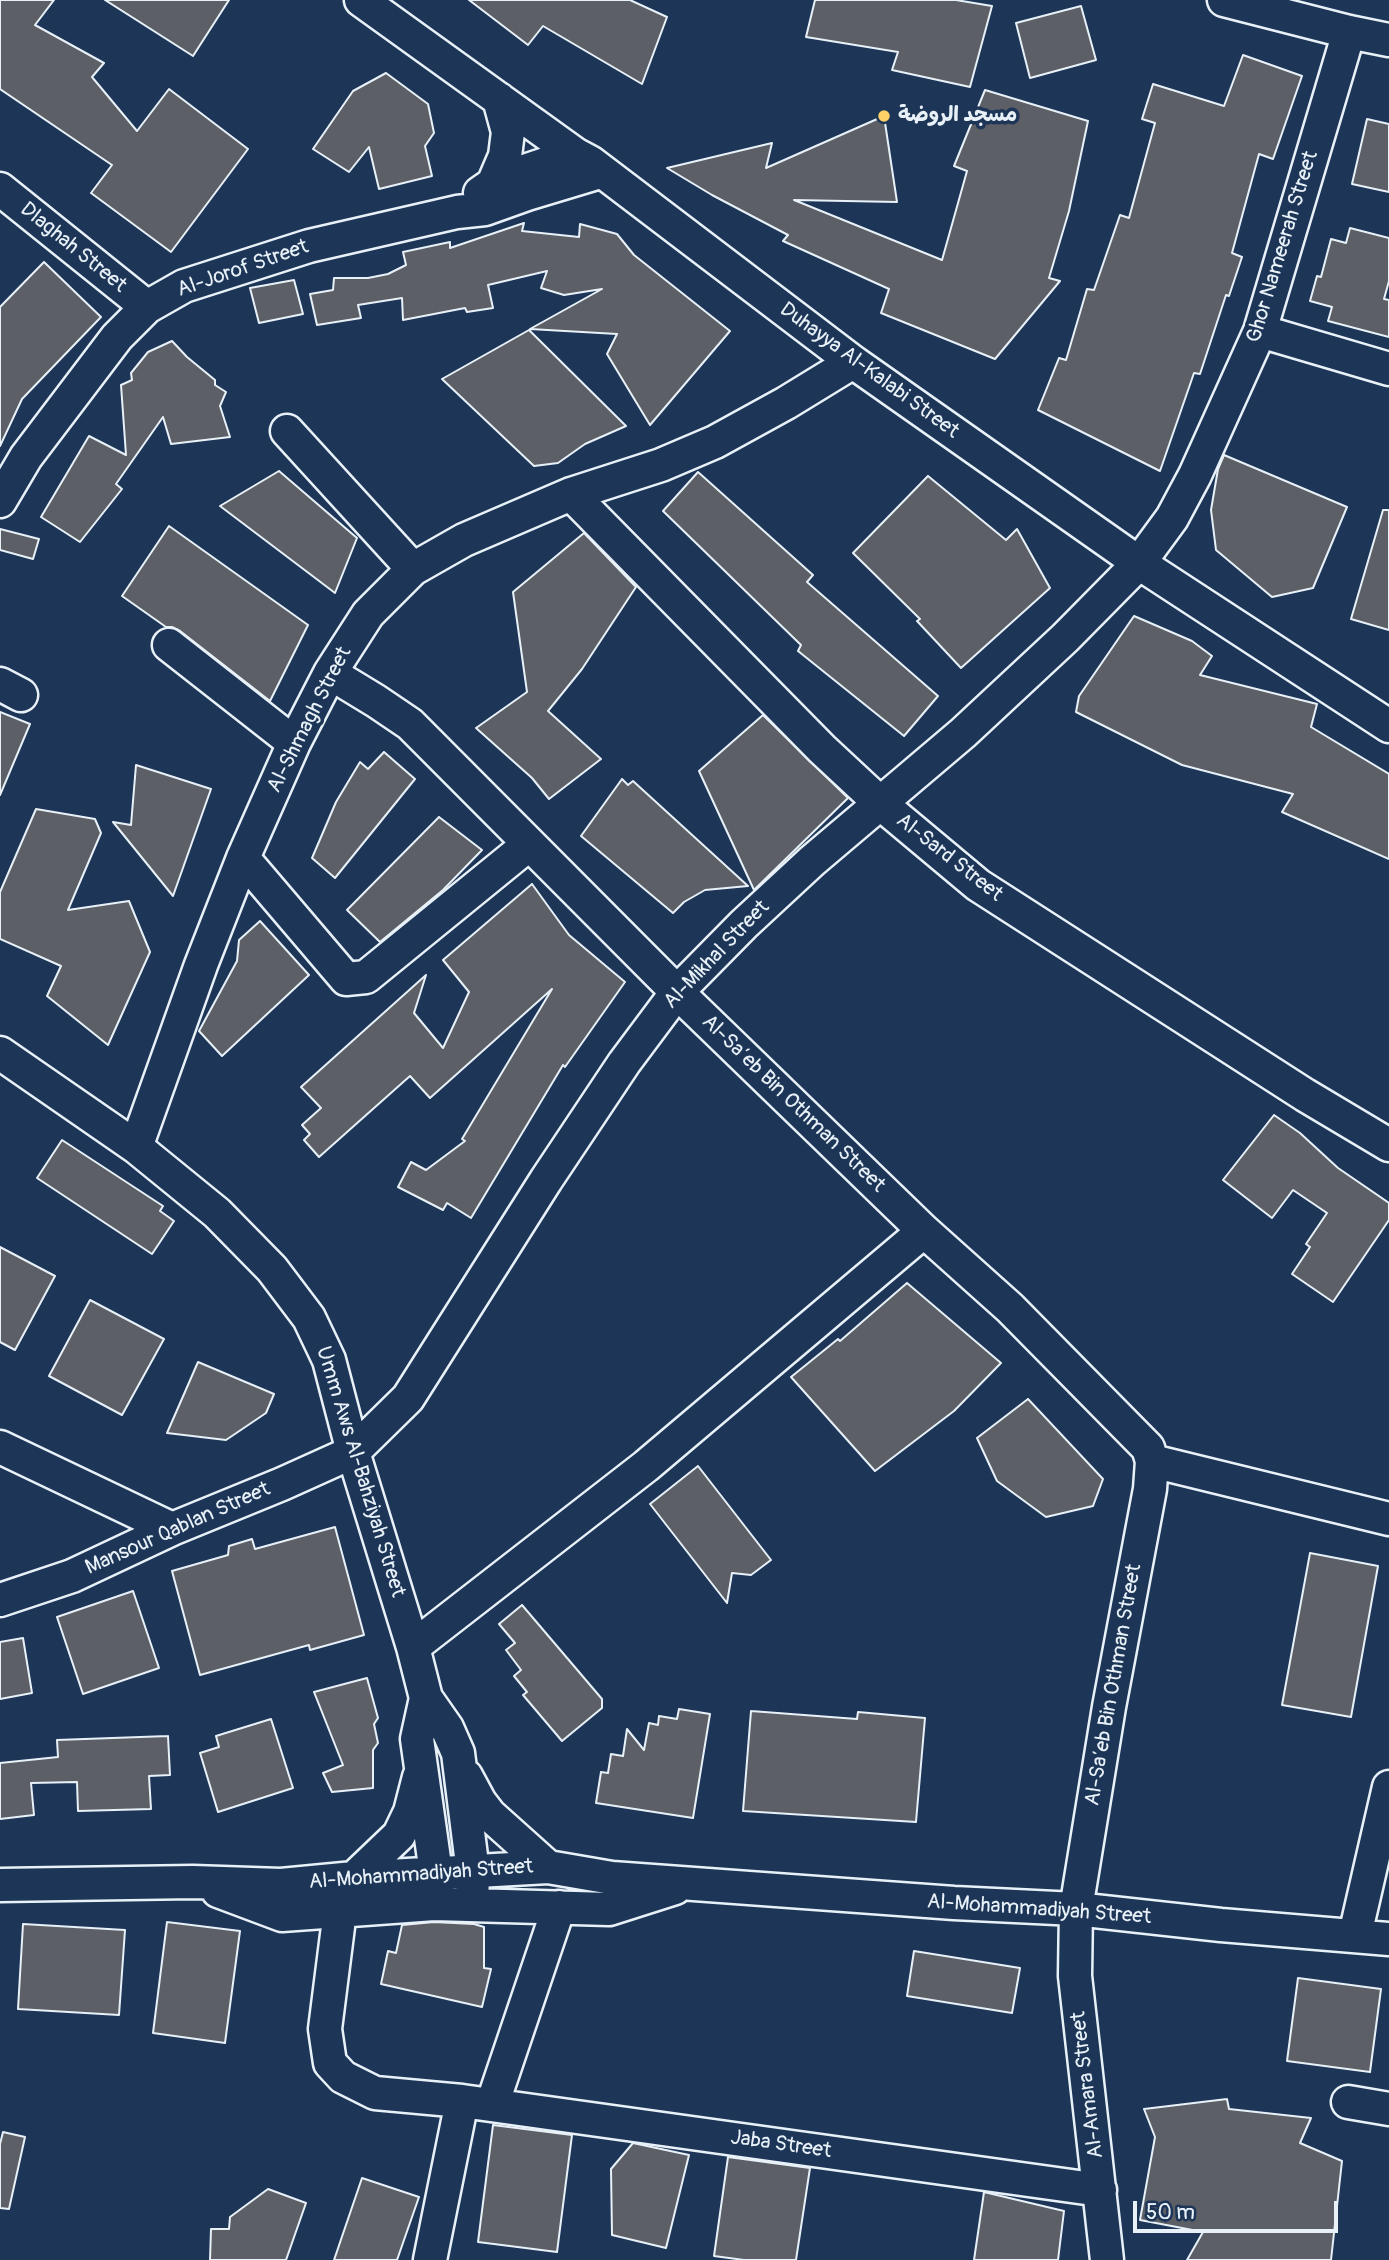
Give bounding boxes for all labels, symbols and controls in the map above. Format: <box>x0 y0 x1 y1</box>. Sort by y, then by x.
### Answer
place label: مسجد الروضة <box>898 103 1017 129</box>
marker: مسجد الروضة <box>876 108 892 124</box>
street label: Ghor Nameerah Street <box>1242 148 1324 346</box>
street label: Dlaghah Street <box>15 197 131 299</box>
street label: Al-Jorof Street <box>174 235 312 303</box>
street label: Duhayya Al-Kalabi Street <box>774 297 964 445</box>
street label: Al-Shmagh Street <box>262 643 358 797</box>
street label: Al-Sard Street <box>891 809 1007 907</box>
street label: Al-Mikhal Street <box>659 895 775 1015</box>
street label: Al-Sa‘eb Bin Othman Street <box>696 1010 890 1198</box>
street label: Umm Aws Al-Bahziyah Street <box>310 1344 410 1600</box>
street label: Mansour Qablan Street <box>82 1477 274 1581</box>
street label: Al-Sa‘eb Bin Othman Street <box>1080 1562 1148 1808</box>
street label: Al-Mohammadiyah Street <box>308 1855 534 1895</box>
street label: Al-Mohammadiyah Street <box>926 1890 1152 1930</box>
street label: Al-Amara Street <box>1066 2010 1110 2160</box>
street label: Jaba Street <box>729 2125 833 2165</box>
scale bar <box>1137 2186 1342 2230</box>
text: 50 m <box>1146 2199 1195 2226</box>

